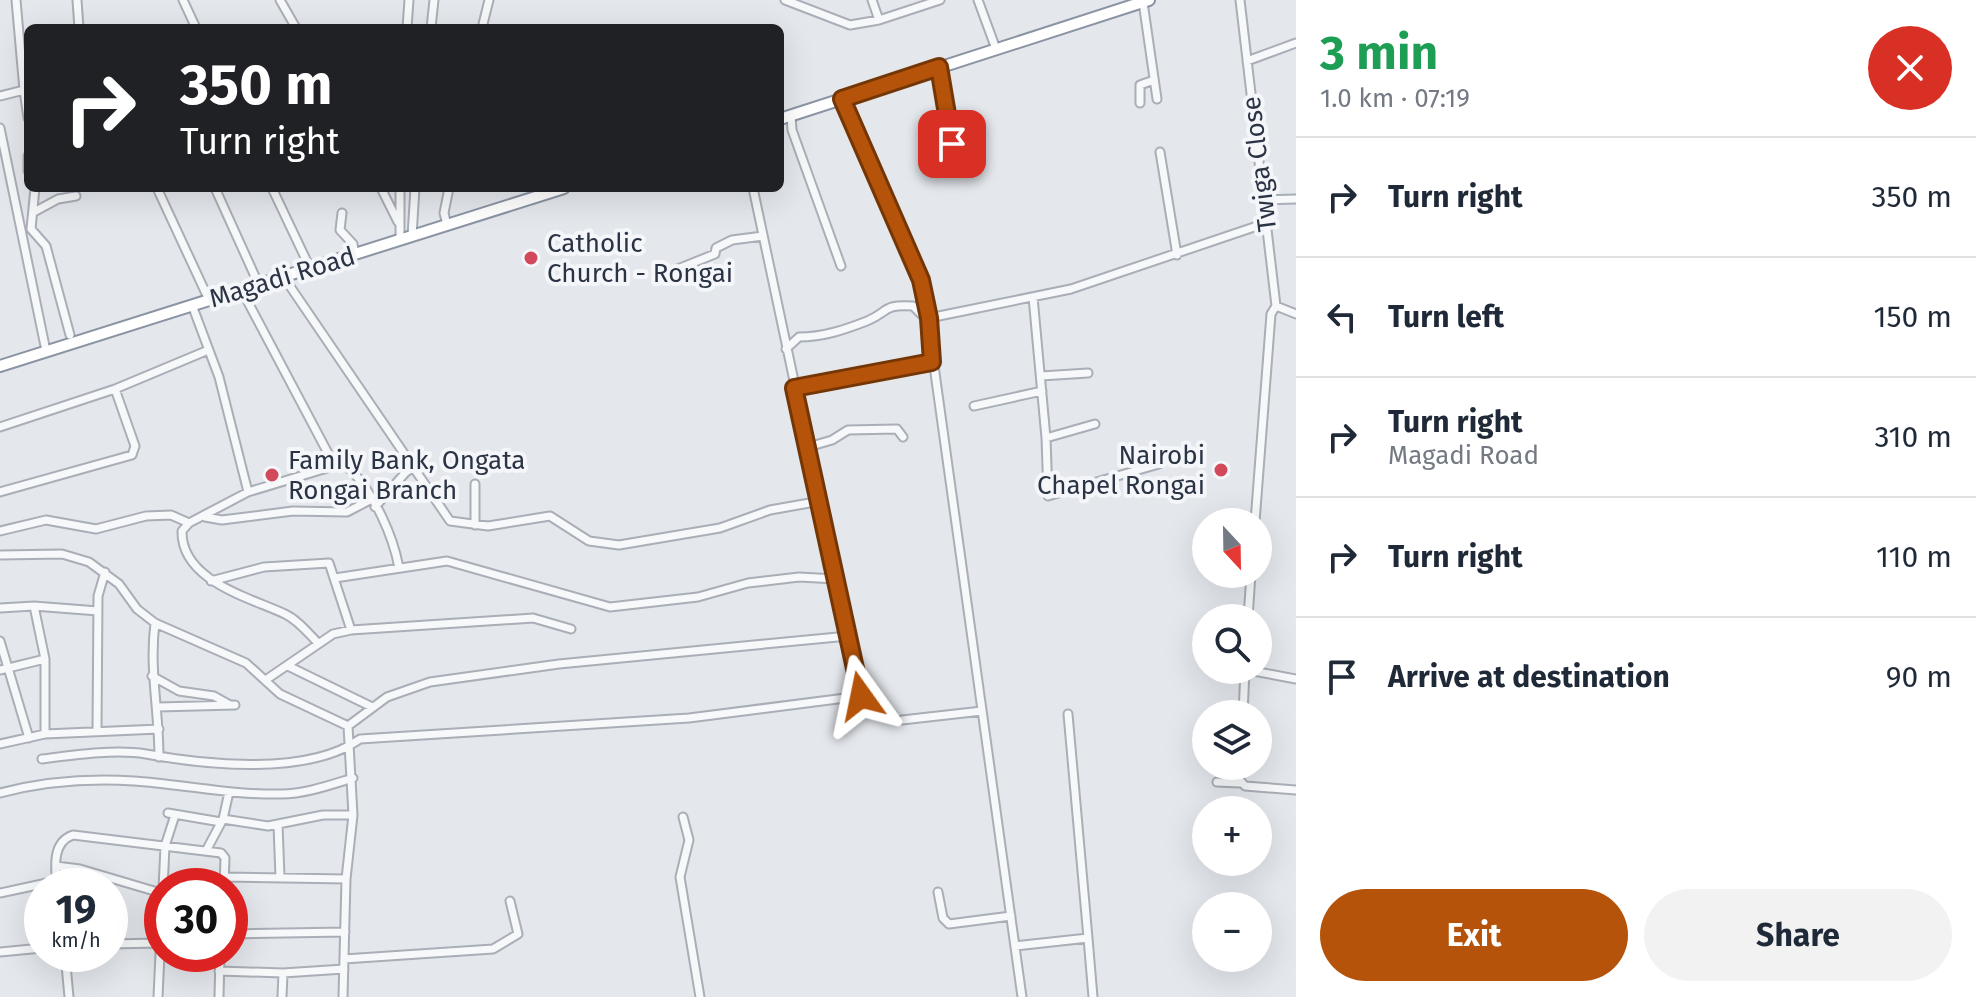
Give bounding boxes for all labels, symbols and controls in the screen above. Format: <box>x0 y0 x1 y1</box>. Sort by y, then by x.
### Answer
text: 3 min <box>1320 24 1438 82</box>
button: close <box>1868 26 1952 110</box>
text: 350 m <box>180 52 333 119</box>
icon: right <box>48 56 152 160</box>
text: 1.0 km · 07:19 <box>1320 83 1470 114</box>
street label: Twiga Close <box>1236 95 1283 233</box>
pin <box>918 110 986 178</box>
text: Turn right <box>180 120 340 164</box>
icon: arrive <box>930 122 974 166</box>
icon: right <box>1320 175 1364 219</box>
text: Turn right <box>1388 179 1523 215</box>
text: 350 m <box>1872 179 1952 215</box>
place label: Catholic Church - Rongai <box>547 228 733 289</box>
street label: Magadi Road <box>205 241 359 314</box>
marker: Catholic Church - Rongai <box>522 249 540 267</box>
icon: left <box>1320 295 1364 339</box>
text: Turn left <box>1388 299 1504 335</box>
text: 150 m <box>1874 299 1952 335</box>
text: Turn right <box>1388 404 1523 440</box>
icon: right <box>1320 415 1364 459</box>
text: 310 m <box>1874 419 1952 455</box>
place label: Nairobi Chapel Rongai <box>1037 440 1205 501</box>
text: Magadi Road <box>1388 440 1539 471</box>
place label: Family Bank, Ongata Rongai Branch <box>288 445 525 506</box>
marker: Nairobi Chapel Rongai <box>1212 461 1230 479</box>
marker: Family Bank, Ongata Rongai Branch <box>263 466 281 484</box>
north arrow <box>1192 508 1272 588</box>
map controls <box>1192 508 1272 972</box>
icon: right <box>1320 535 1364 579</box>
text: Turn right <box>1388 539 1523 575</box>
text: 110 m <box>1876 539 1952 575</box>
button: search <box>1192 604 1272 684</box>
position arrow <box>819 654 903 738</box>
icon: arrive <box>1320 655 1364 699</box>
text: Arrive at destination <box>1388 659 1670 695</box>
text: 90 m <box>1886 659 1952 695</box>
button: layers <box>1192 700 1272 780</box>
button: + <box>1192 796 1272 876</box>
speed limit sign: 30 <box>144 868 248 972</box>
text: 19 <box>56 886 96 934</box>
button: Exit <box>1320 889 1628 981</box>
button: Share <box>1644 889 1952 981</box>
button: − <box>1192 892 1272 972</box>
text: km/h <box>51 928 101 952</box>

